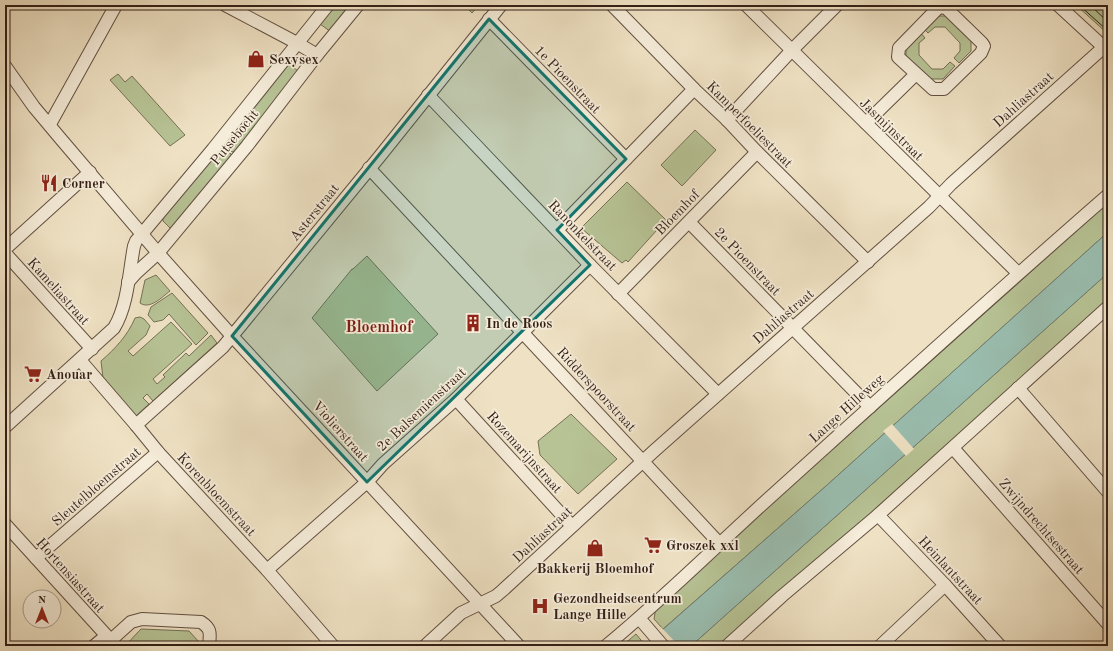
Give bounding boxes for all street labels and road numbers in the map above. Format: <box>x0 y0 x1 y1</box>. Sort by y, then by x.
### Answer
street label: 1e Pioenstraat <box>532 43 603 116</box>
street label: Dahliastraat <box>991 69 1056 130</box>
street label: Kamperfoeliestraat <box>704 79 795 171</box>
street label: Jasmijnstraat <box>857 96 926 164</box>
street label: Putsebocht <box>208 107 261 168</box>
street label: Asterstraat <box>288 181 342 244</box>
street label: Bloemhof <box>653 186 704 238</box>
street label: Ranonkelstraat <box>545 198 619 274</box>
street label: 2e Pioenstraat <box>712 225 783 298</box>
street label: Kameliastraat <box>25 255 92 328</box>
street label: Dahliastraat <box>751 287 817 347</box>
street label: Ridderspoorstraat <box>554 345 639 434</box>
street label: 2e Balsemienstraat <box>375 365 469 454</box>
street label: Lange Hilleweg <box>807 372 887 446</box>
street label: Violierstraat <box>310 399 371 465</box>
street label: Rozemarijnstraat <box>484 409 565 496</box>
street label: Sleutelbloemstraat <box>50 445 144 529</box>
street label: Korenbloemstraat <box>174 450 258 539</box>
street label: Zwijndrechtsestraat <box>996 476 1087 577</box>
street label: Dahliastraat <box>510 504 575 566</box>
street label: Heinlantstraat <box>915 534 985 607</box>
street label: Hortensiastraat <box>33 536 107 616</box>

